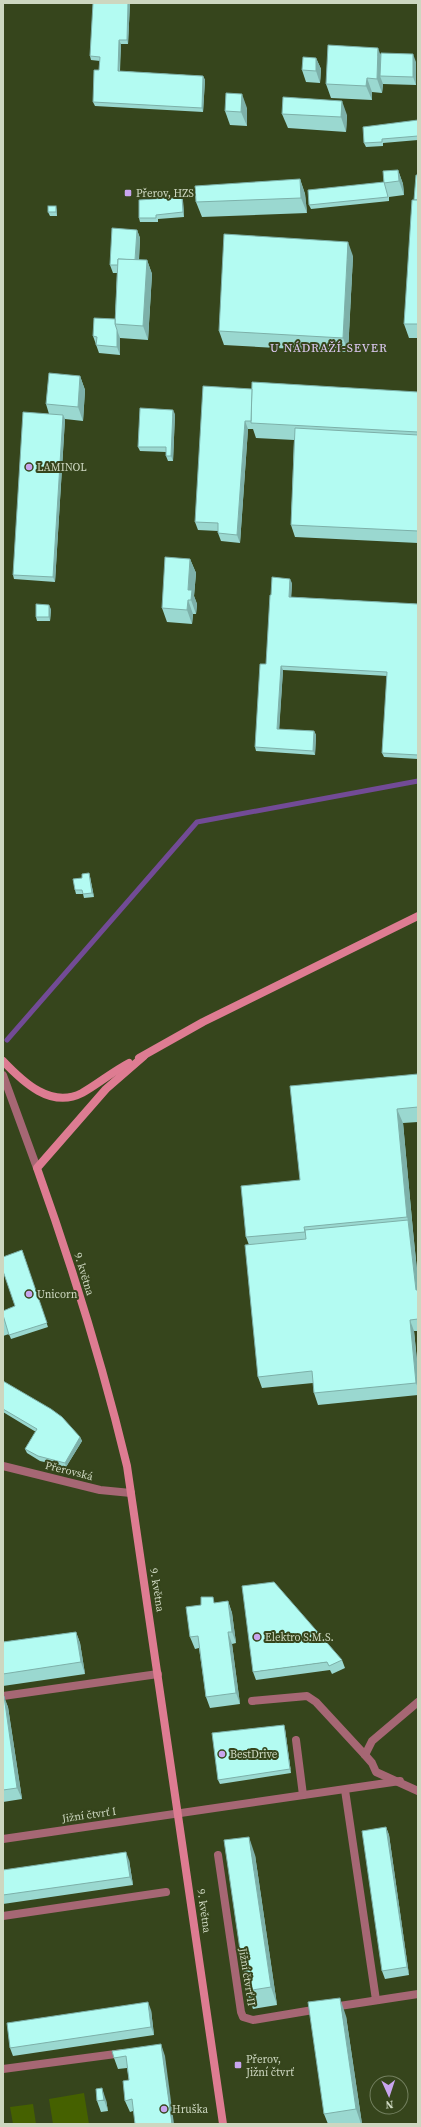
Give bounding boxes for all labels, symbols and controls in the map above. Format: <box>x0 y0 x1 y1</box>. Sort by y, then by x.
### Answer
place label: Přerov, HZS <box>136 186 194 201</box>
marker: Přerov, HZS <box>123 188 133 198</box>
district label: U NÁDRAŽÍ-SEVER <box>270 340 388 356</box>
place label: LAMINOL <box>37 460 87 475</box>
marker: LAMINOL <box>24 462 34 472</box>
street label: 9. května <box>70 1251 98 1298</box>
place label: Unicorn <box>37 1287 78 1302</box>
marker: Unicorn <box>24 1289 34 1299</box>
street label: Přerovská <box>43 1458 95 1484</box>
street label: 9. května <box>146 1567 168 1613</box>
place label: Elektro S.M.S. <box>265 1630 334 1645</box>
marker: Elektro S.M.S. <box>252 1632 262 1642</box>
place label: BestDrive <box>230 1747 278 1762</box>
marker: BestDrive <box>217 1749 227 1759</box>
street label: Jižní čtvrť I <box>60 1804 117 1826</box>
street label: 9. května <box>193 1888 215 1934</box>
street label: Jižní čtvrť II <box>235 1946 259 2007</box>
place label: Přerov, Jižní čtvrť <box>245 2052 294 2080</box>
marker: Přerov, Jižní čtvrť <box>233 2060 243 2070</box>
north arrow <box>369 2075 409 2115</box>
text: N <box>385 2097 394 2112</box>
place label: Hruška <box>172 2102 208 2117</box>
marker: Hruška <box>159 2104 169 2114</box>

